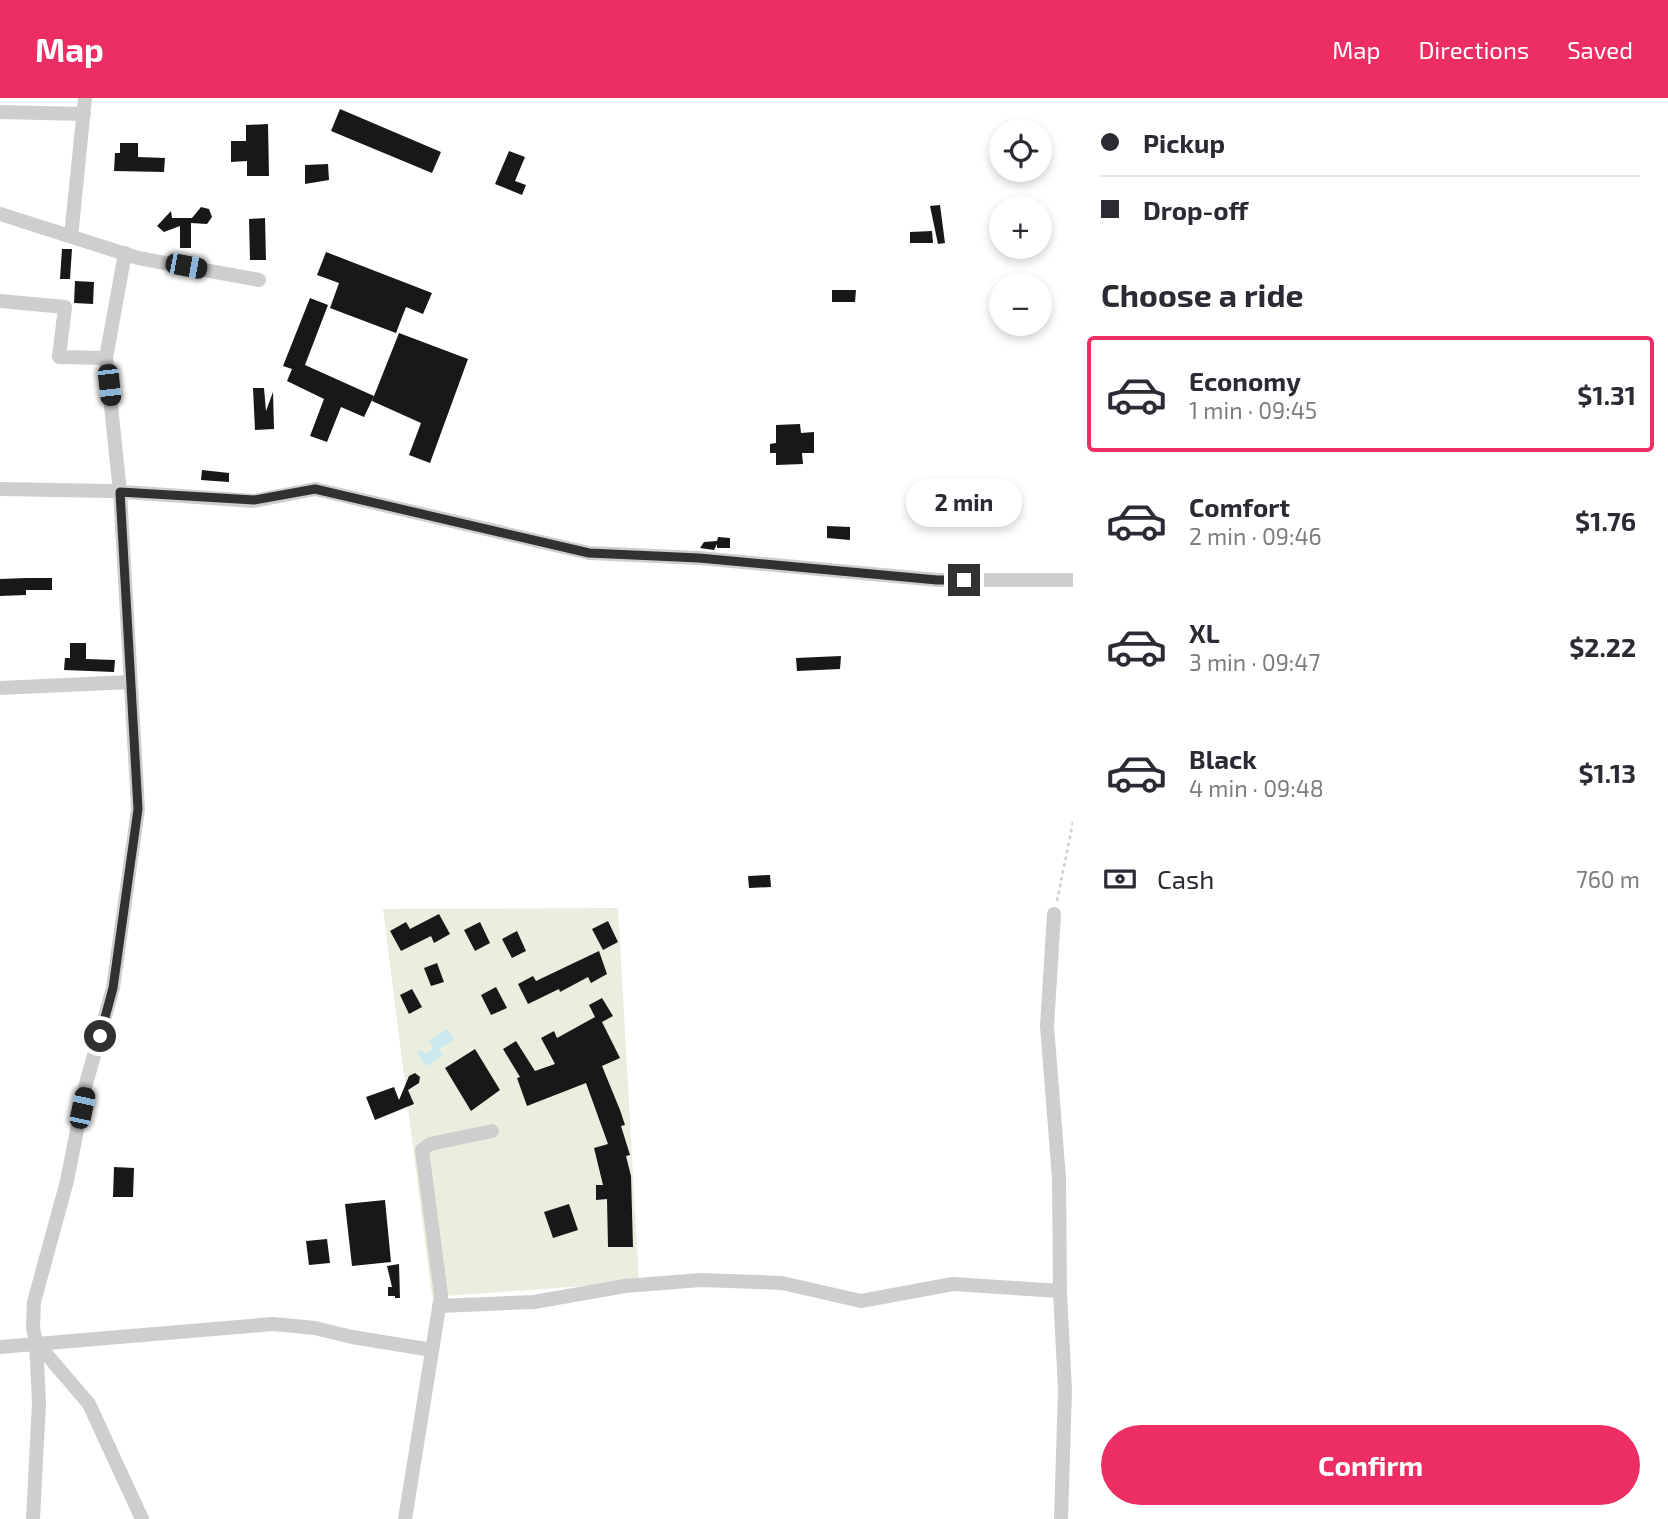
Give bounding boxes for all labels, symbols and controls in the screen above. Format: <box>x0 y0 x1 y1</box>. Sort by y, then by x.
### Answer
text: Map <box>35 29 104 69</box>
text: Map <box>1332 35 1380 64</box>
text: Directions <box>1418 35 1529 64</box>
text: Saved <box>1567 35 1633 64</box>
map controls <box>989 119 1052 336</box>
button: locate <box>989 119 1052 182</box>
text: Pickup <box>1143 127 1225 158</box>
text: Drop-off <box>1143 194 1248 225</box>
button: + <box>989 196 1052 259</box>
car <box>164 252 209 280</box>
button: − <box>989 273 1052 336</box>
text: Choose a ride <box>1101 275 1304 313</box>
car <box>97 363 122 407</box>
icon: car <box>1105 363 1168 426</box>
text: Economy <box>1189 365 1301 396</box>
text: $1.31 <box>1577 379 1636 410</box>
text: 1 min · 09:45 <box>1189 396 1317 424</box>
callout: 2 min <box>906 478 1022 528</box>
text: 2 min <box>935 488 993 516</box>
icon: car <box>1105 489 1168 552</box>
text: Comfort <box>1189 491 1290 522</box>
text: $1.76 <box>1575 505 1636 536</box>
text: 2 min · 09:46 <box>1189 522 1322 550</box>
route end <box>948 564 980 596</box>
icon: car <box>1105 615 1168 678</box>
text: XL <box>1189 617 1220 648</box>
text: $2.22 <box>1569 631 1636 662</box>
text: 3 min · 09:47 <box>1189 648 1320 676</box>
icon: car <box>1105 741 1168 804</box>
text: Black <box>1189 743 1257 774</box>
text: $1.13 <box>1579 757 1636 788</box>
text: 4 min · 09:48 <box>1189 774 1324 802</box>
icon: cash <box>1101 860 1139 898</box>
text: Cash <box>1157 863 1214 894</box>
text: 760 m <box>1576 865 1640 893</box>
route start <box>84 1020 116 1052</box>
car <box>68 1085 97 1131</box>
button: Confirm <box>1101 1425 1640 1505</box>

